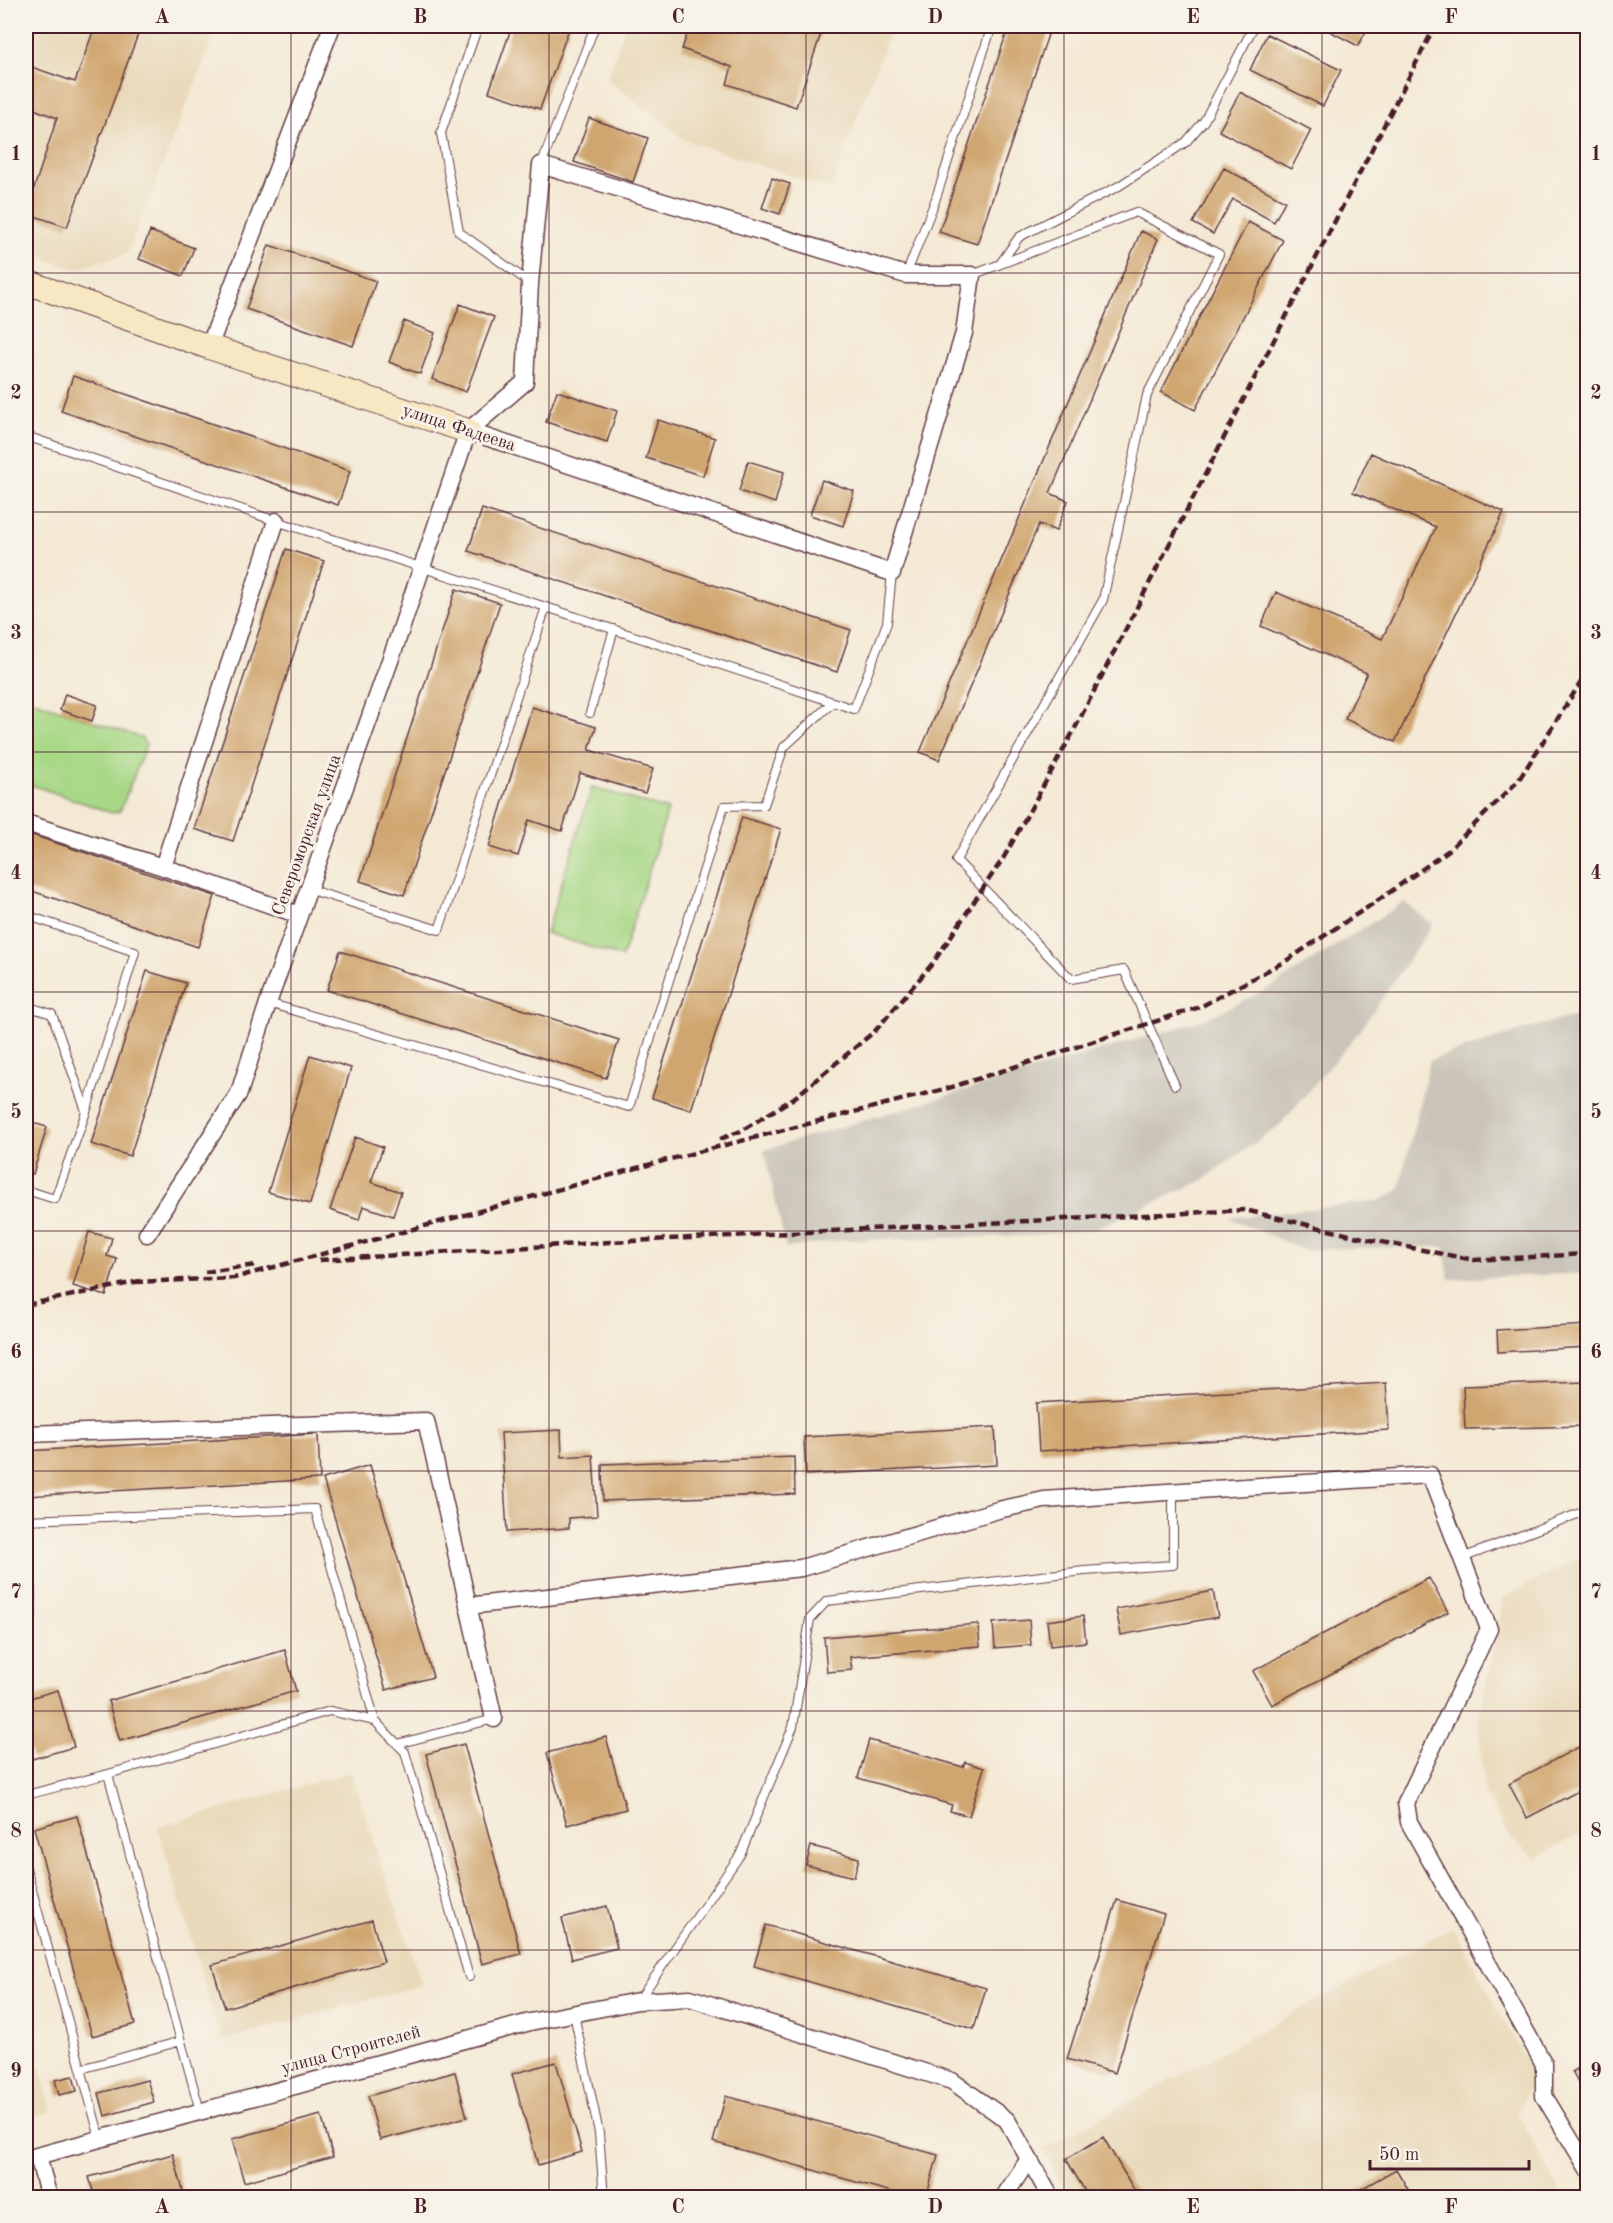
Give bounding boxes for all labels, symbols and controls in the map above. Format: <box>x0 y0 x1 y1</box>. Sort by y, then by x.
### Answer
text: A <box>154 8 170 28</box>
text: B <box>413 8 427 28</box>
text: C <box>671 8 685 28</box>
text: D <box>927 8 943 28</box>
text: E <box>1186 8 1200 28</box>
text: F <box>1444 8 1458 28</box>
text: 1 <box>10 145 22 165</box>
text: 1 <box>1590 145 1602 165</box>
text: 2 <box>10 384 22 404</box>
text: 2 <box>1590 384 1602 404</box>
street label: улица Фадеева <box>400 401 518 455</box>
text: 3 <box>10 624 22 644</box>
text: 3 <box>1590 624 1602 644</box>
street label: Североморская улица <box>269 752 345 918</box>
text: 4 <box>10 864 22 884</box>
text: 4 <box>1590 864 1602 884</box>
text: 5 <box>10 1102 22 1123</box>
text: 5 <box>1590 1102 1602 1123</box>
text: 6 <box>10 1343 22 1363</box>
text: 6 <box>1590 1343 1602 1363</box>
text: 7 <box>10 1583 22 1603</box>
text: 7 <box>1590 1583 1602 1603</box>
text: 8 <box>10 1822 22 1842</box>
text: 8 <box>1590 1822 1602 1842</box>
street label: улица Строителей <box>279 2023 423 2077</box>
text: 9 <box>10 2062 22 2082</box>
text: 9 <box>1590 2062 1602 2082</box>
scale bar <box>1370 2133 1529 2171</box>
text: 50 m <box>1379 2146 1419 2164</box>
text: A <box>154 2198 170 2218</box>
text: B <box>413 2198 427 2218</box>
text: C <box>671 2198 685 2218</box>
text: D <box>927 2198 943 2218</box>
text: E <box>1186 2198 1200 2218</box>
text: F <box>1444 2198 1458 2218</box>

